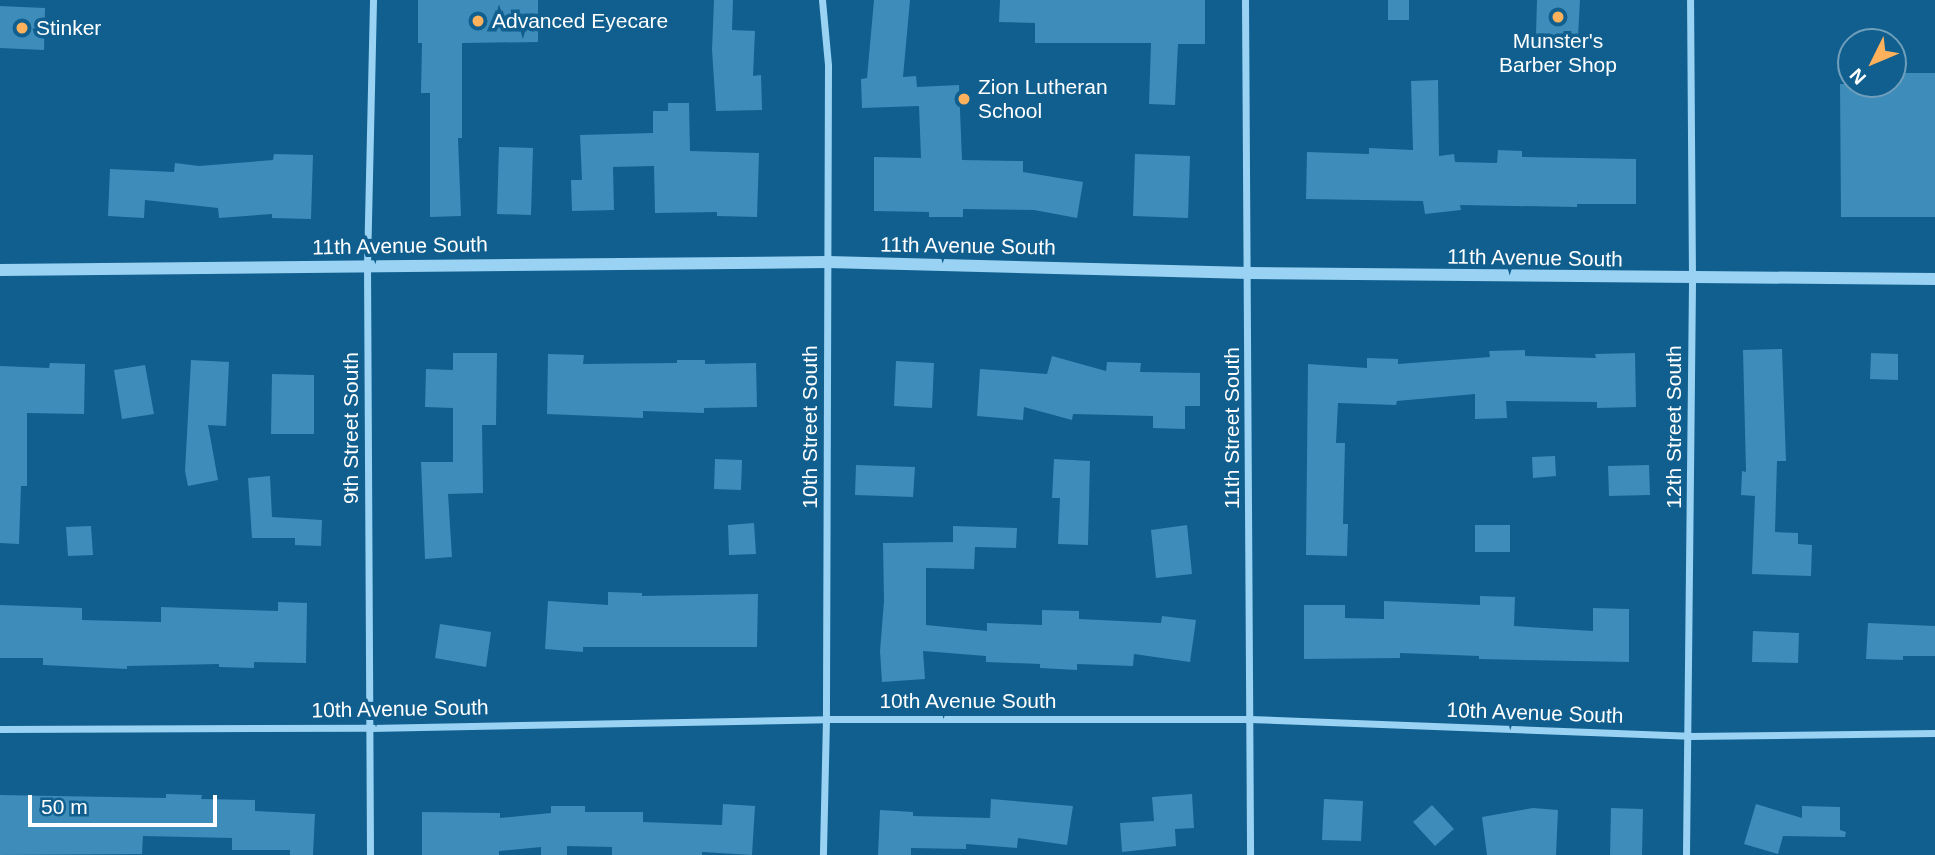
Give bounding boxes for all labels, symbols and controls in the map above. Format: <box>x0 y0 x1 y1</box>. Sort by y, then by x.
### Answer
place label: Advanced Eyecare <box>492 8 668 34</box>
marker: Munster's Barber Shop <box>1550 9 1566 25</box>
marker: Advanced Eyecare <box>470 13 486 29</box>
place label: Stinker <box>36 15 101 41</box>
marker: Stinker <box>14 20 30 36</box>
place label: Munster's Barber Shop <box>1499 28 1617 78</box>
north arrow <box>1837 28 1907 98</box>
text: N <box>1845 64 1870 88</box>
place label: Zion Lutheran School <box>978 74 1108 124</box>
marker: Zion Lutheran School <box>956 91 972 107</box>
street label: 11th Avenue South <box>311 232 489 260</box>
street label: 11th Avenue South <box>879 232 1057 260</box>
street label: 11th Avenue South <box>1446 244 1624 272</box>
street label: 10th Street South <box>797 345 823 509</box>
street label: 12th Street South <box>1661 345 1687 509</box>
street label: 11th Street South <box>1219 347 1245 509</box>
street label: 9th Street South <box>338 352 364 504</box>
street label: 10th Avenue South <box>879 688 1057 714</box>
street label: 10th Avenue South <box>311 695 489 723</box>
street label: 10th Avenue South <box>1445 697 1625 729</box>
scale bar <box>32 782 220 826</box>
text: 50 m <box>41 795 88 818</box>

